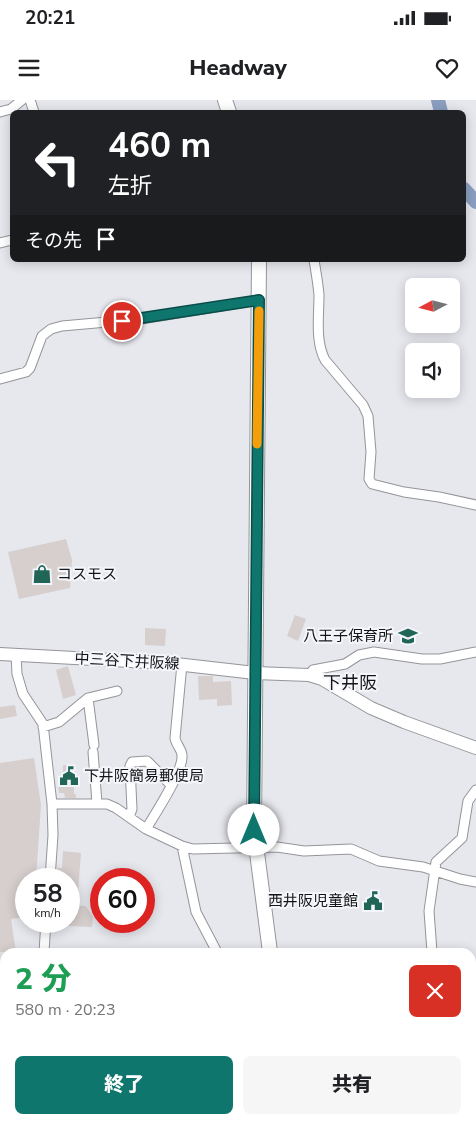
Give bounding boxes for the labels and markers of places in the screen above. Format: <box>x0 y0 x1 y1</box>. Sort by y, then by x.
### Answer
pin <box>101 300 143 342</box>
shop icon: コスモス <box>31 563 53 585</box>
place label: コスモス <box>57 564 117 584</box>
school or university icon: 八王子保育所 <box>397 625 419 647</box>
place label: 八王子保育所 <box>303 626 393 646</box>
public building icon: 下井阪簡易郵便局 <box>58 765 80 787</box>
place label: 下井阪簡易郵便局 <box>84 766 204 786</box>
public building icon: 西井阪児童館 <box>362 890 384 912</box>
place label: 西井阪児童館 <box>268 891 358 911</box>

